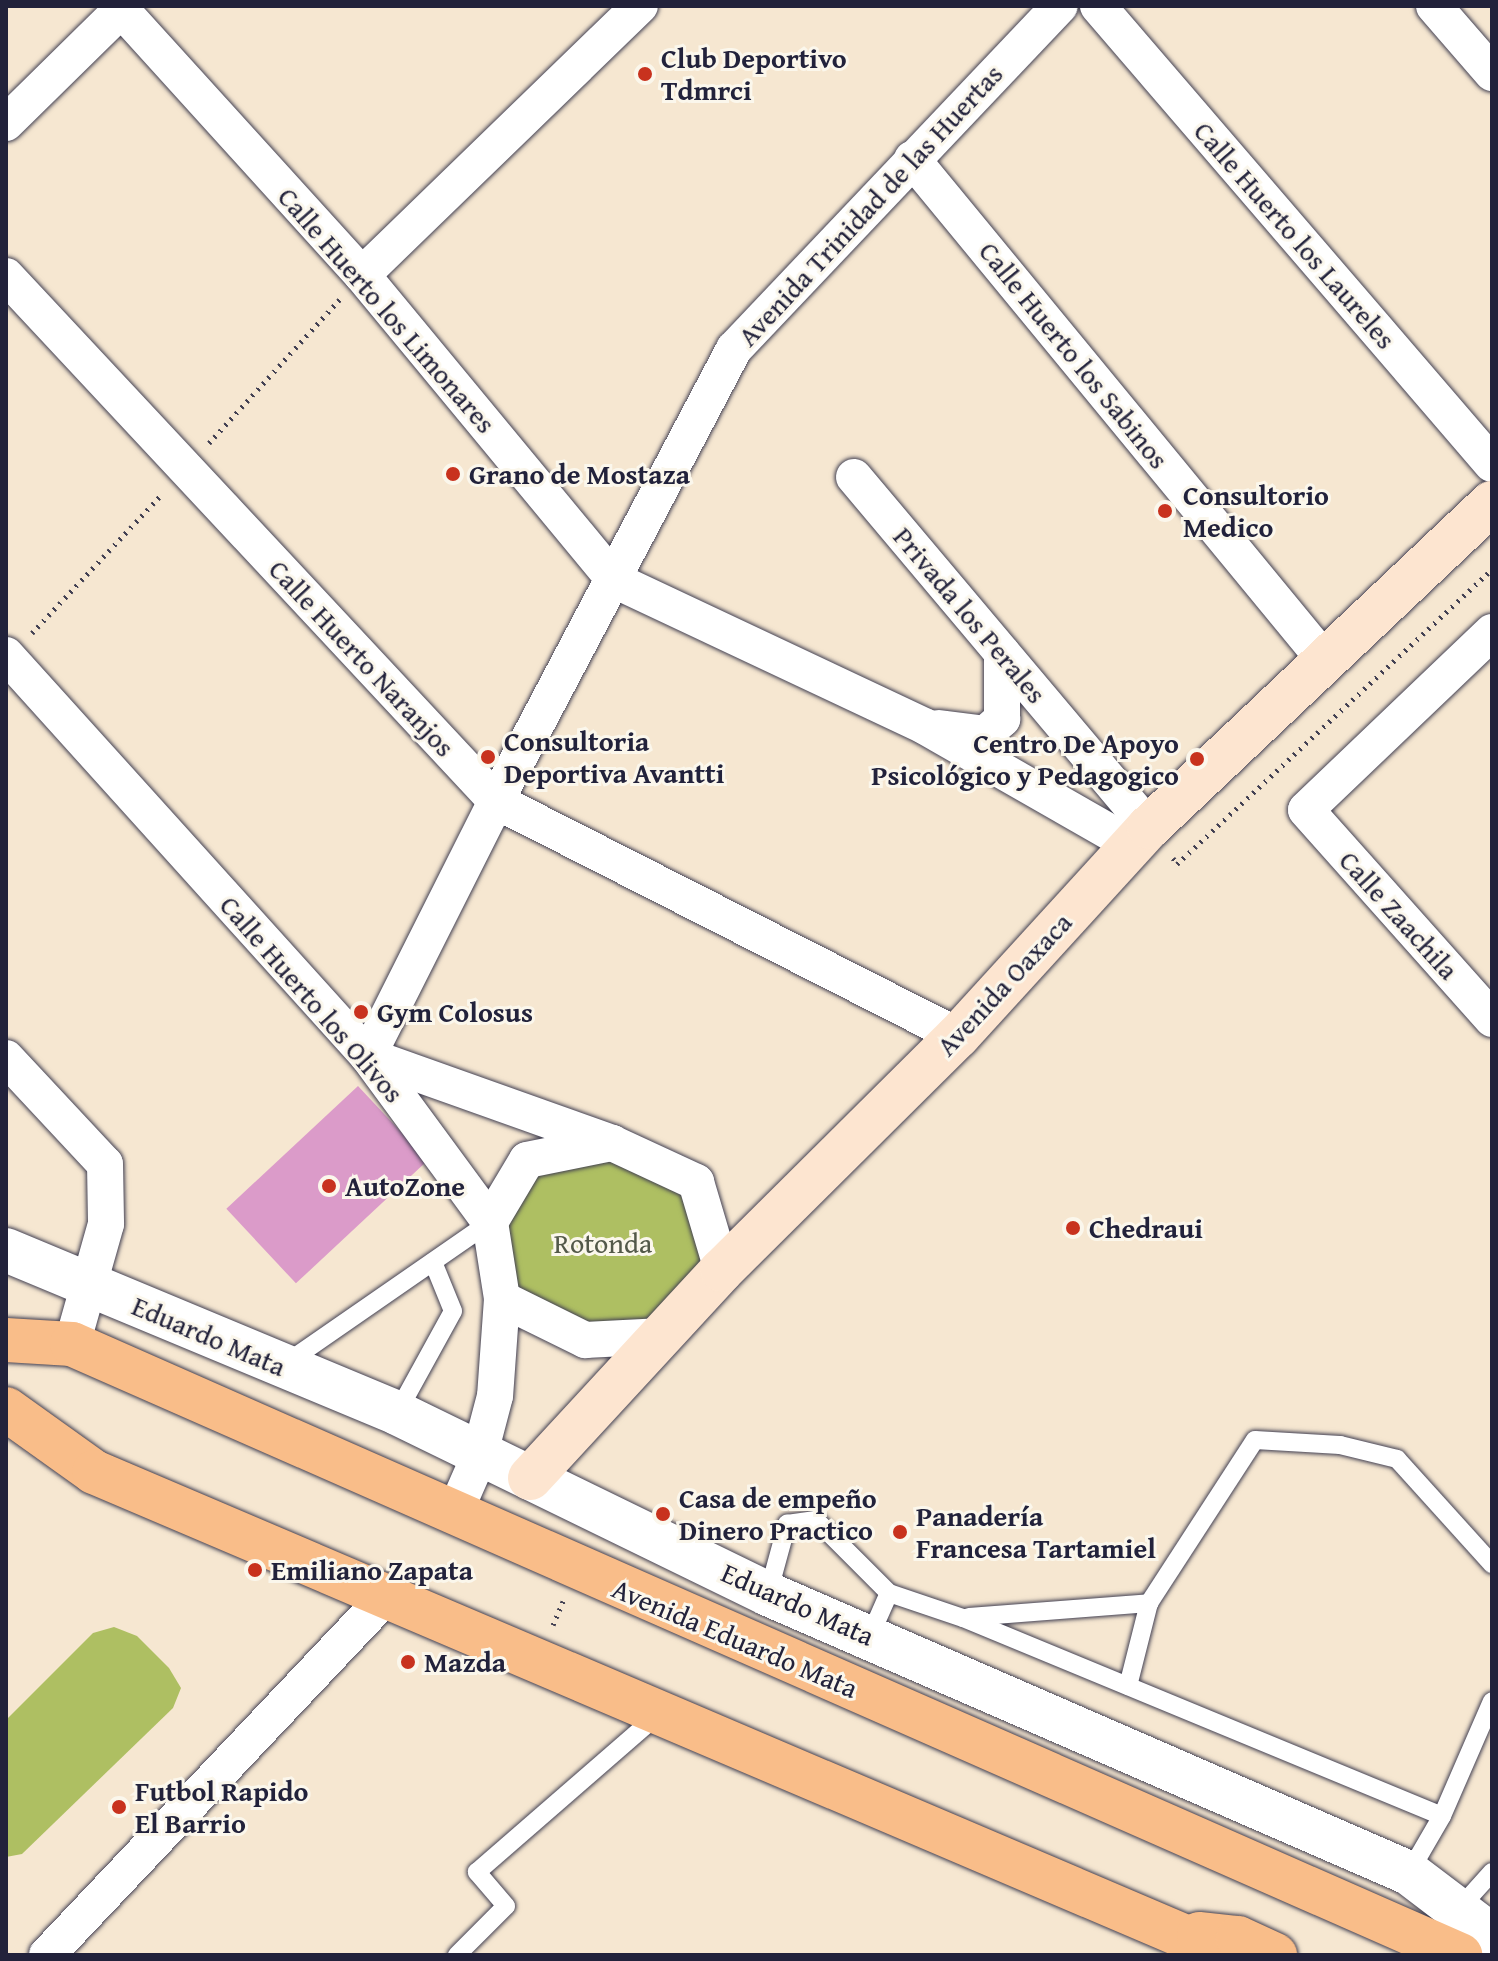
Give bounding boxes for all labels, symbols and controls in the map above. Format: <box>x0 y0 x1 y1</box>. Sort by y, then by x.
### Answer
place label: Club Deportivo Tdmrci <box>661 41 847 107</box>
street label: Avenida Trinidad de las Huertas <box>730 57 1010 353</box>
marker: Club Deportivo Tdmrci <box>636 65 654 83</box>
street label: Calle Huerto los Laureles <box>1187 115 1403 355</box>
street label: Calle Huerto los Limonares <box>271 180 503 440</box>
street label: Calle Huerto los Sabinos <box>972 235 1176 475</box>
place label: Grano de Mostaza <box>469 457 690 491</box>
marker: Grano de Mostaza <box>444 465 462 483</box>
place label: Consultorio Medico <box>1183 478 1329 544</box>
marker: Consultorio Medico <box>1154 500 1176 522</box>
street label: Privada los Perales <box>887 520 1053 710</box>
street label: Calle Huerto Naranjos <box>262 553 462 763</box>
place label: Consultoria Deportiva Avantti <box>504 724 724 790</box>
place label: Centro De Apoyo Psicológico y Pedagogico <box>871 726 1179 792</box>
marker: Consultoria Deportiva Avantti <box>479 748 497 766</box>
marker: Centro De Apoyo Psicológico y Pedagogico <box>1186 748 1208 770</box>
street label: Calle Zaachila <box>1332 844 1466 986</box>
street label: Calle Huerto los Olivos <box>213 889 411 1109</box>
street label: Avenida Oaxaca <box>929 905 1079 1063</box>
place label: Gym Colosus <box>377 995 533 1029</box>
marker: Gym Colosus <box>352 1003 370 1021</box>
place label: AutoZone <box>345 1169 465 1203</box>
marker: AutoZone <box>320 1177 338 1195</box>
place label: Chedraui <box>1089 1211 1203 1245</box>
marker: Chedraui <box>1064 1219 1082 1237</box>
park label: Rotonda <box>554 1226 652 1260</box>
street label: Eduardo Mata <box>127 1289 291 1383</box>
place label: Casa de empeño Dinero Practico <box>679 1481 877 1547</box>
place label: Panadería Francesa Tartamiel <box>916 1499 1156 1565</box>
marker: Casa de empeño Dinero Practico <box>654 1505 672 1523</box>
marker: Panadería Francesa Tartamiel <box>891 1523 909 1541</box>
place label: Emiliano Zapata <box>271 1553 473 1587</box>
street label: Eduardo Mata <box>717 1555 879 1653</box>
marker: Emiliano Zapata <box>246 1561 264 1579</box>
street label: Avenida Eduardo Mata <box>607 1571 863 1705</box>
place label: Mazda <box>424 1645 506 1679</box>
marker: Mazda <box>399 1653 417 1671</box>
place label: Futbol Rapido El Barrio <box>135 1774 308 1840</box>
marker: Futbol Rapido El Barrio <box>110 1798 128 1816</box>

